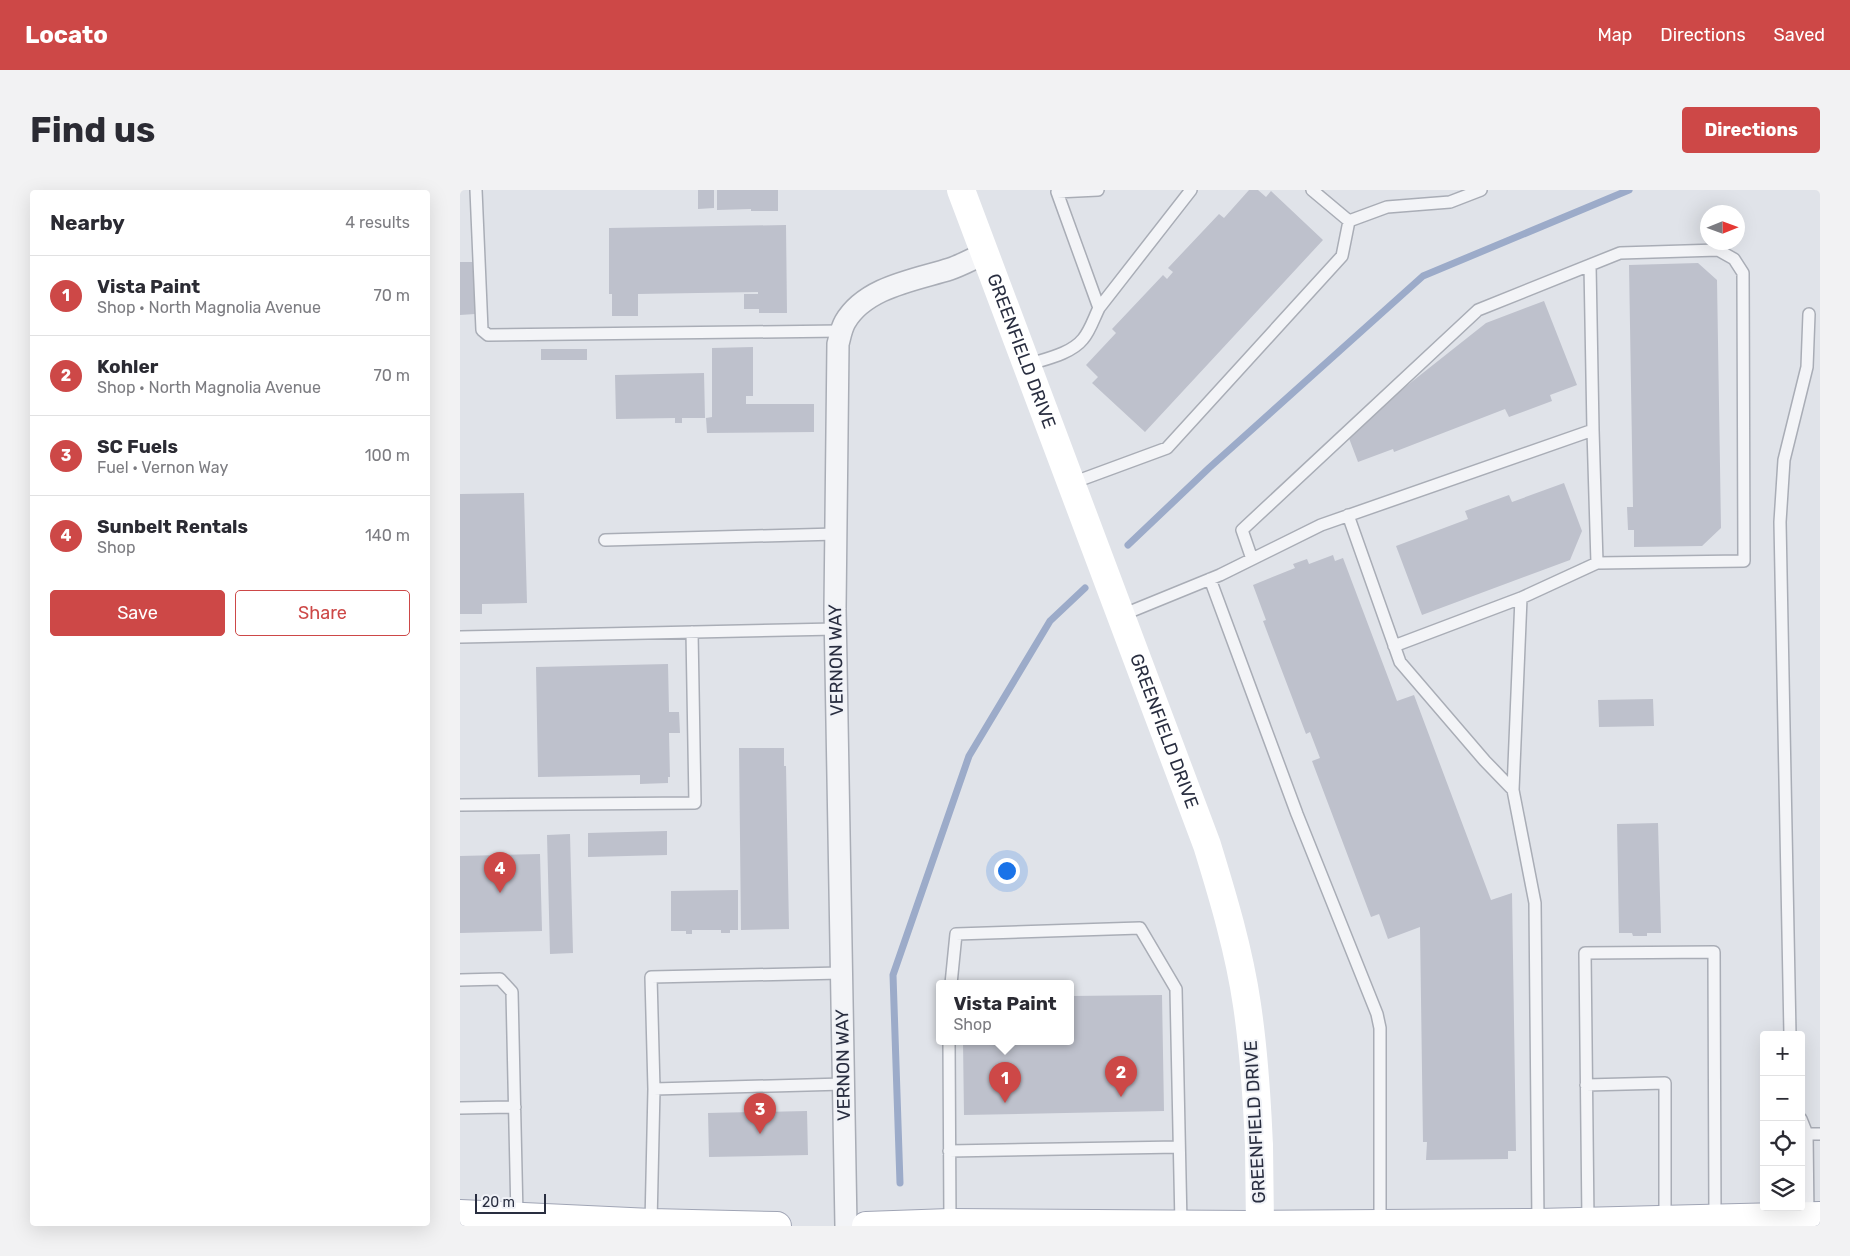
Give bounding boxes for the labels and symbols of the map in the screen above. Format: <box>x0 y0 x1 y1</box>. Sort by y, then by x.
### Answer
north arrow <box>1700 205 1745 250</box>
street label: GREENFIELD DRIVE <box>982 271 1061 431</box>
street label: VERNON WAY <box>824 603 848 716</box>
street label: GREENFIELD DRIVE <box>1125 651 1203 812</box>
pin: 4 <box>484 852 516 893</box>
your location <box>994 858 1020 884</box>
street label: VERNON WAY <box>831 1008 855 1121</box>
street label: GREENFIELD DRIVE <box>1240 1040 1270 1204</box>
pin: 2 <box>1105 1056 1137 1097</box>
pin: 1 <box>989 1062 1021 1103</box>
pin: 3 <box>744 1093 776 1134</box>
scale bar <box>475 1191 546 1214</box>

